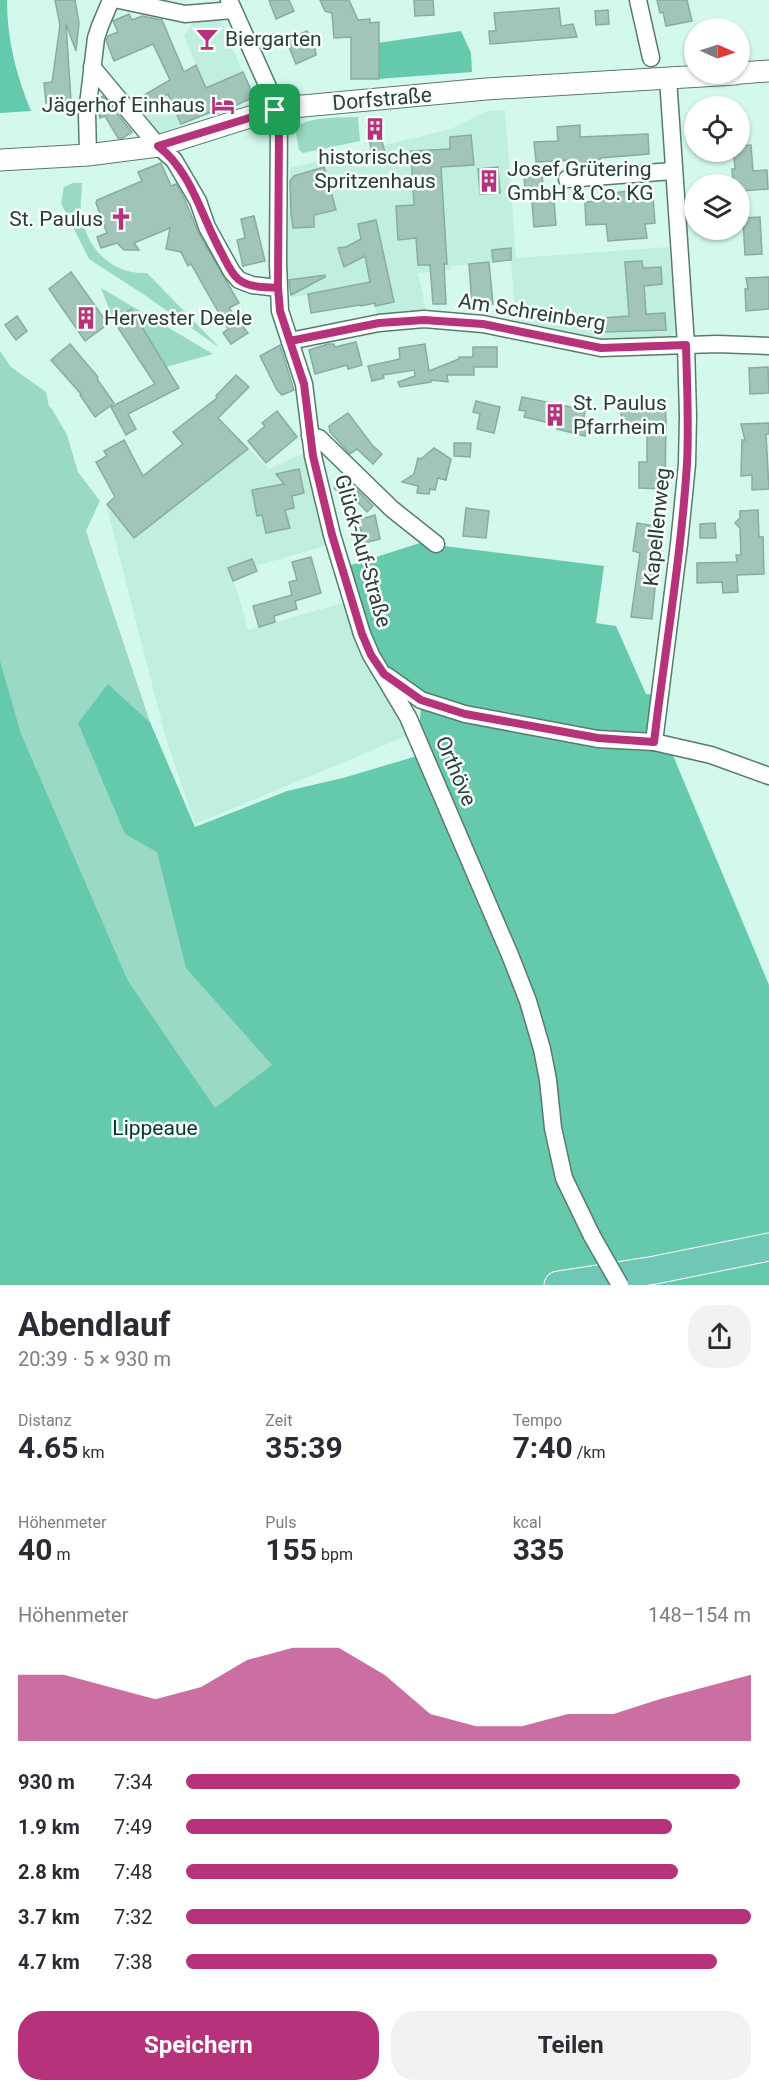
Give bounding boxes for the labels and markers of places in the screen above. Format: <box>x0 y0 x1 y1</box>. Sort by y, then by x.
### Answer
bar icon: Biergarten <box>194 26 220 52</box>
place label: Biergarten <box>225 27 322 51</box>
pin <box>249 84 300 135</box>
hotel icon: Jägerhof Einhaus <box>210 92 236 118</box>
place label: Jägerhof Einhaus <box>42 93 205 117</box>
building icon: historisches Spritzenhaus <box>362 116 388 142</box>
place label: historisches Spritzenhaus <box>314 145 436 193</box>
place label: Josef Grütering GmbH & Co. KG <box>507 157 654 205</box>
building icon: Josef Grütering GmbH & Co. KG <box>476 168 502 194</box>
church icon: St. Paulus <box>108 206 134 232</box>
place label: St. Paulus <box>9 207 103 231</box>
building icon: Hervester Deele <box>73 305 99 331</box>
place label: Hervester Deele <box>104 306 252 330</box>
place label: St. Paulus Pfarrheim <box>573 391 667 439</box>
building icon: St. Paulus Pfarrheim <box>542 402 568 428</box>

